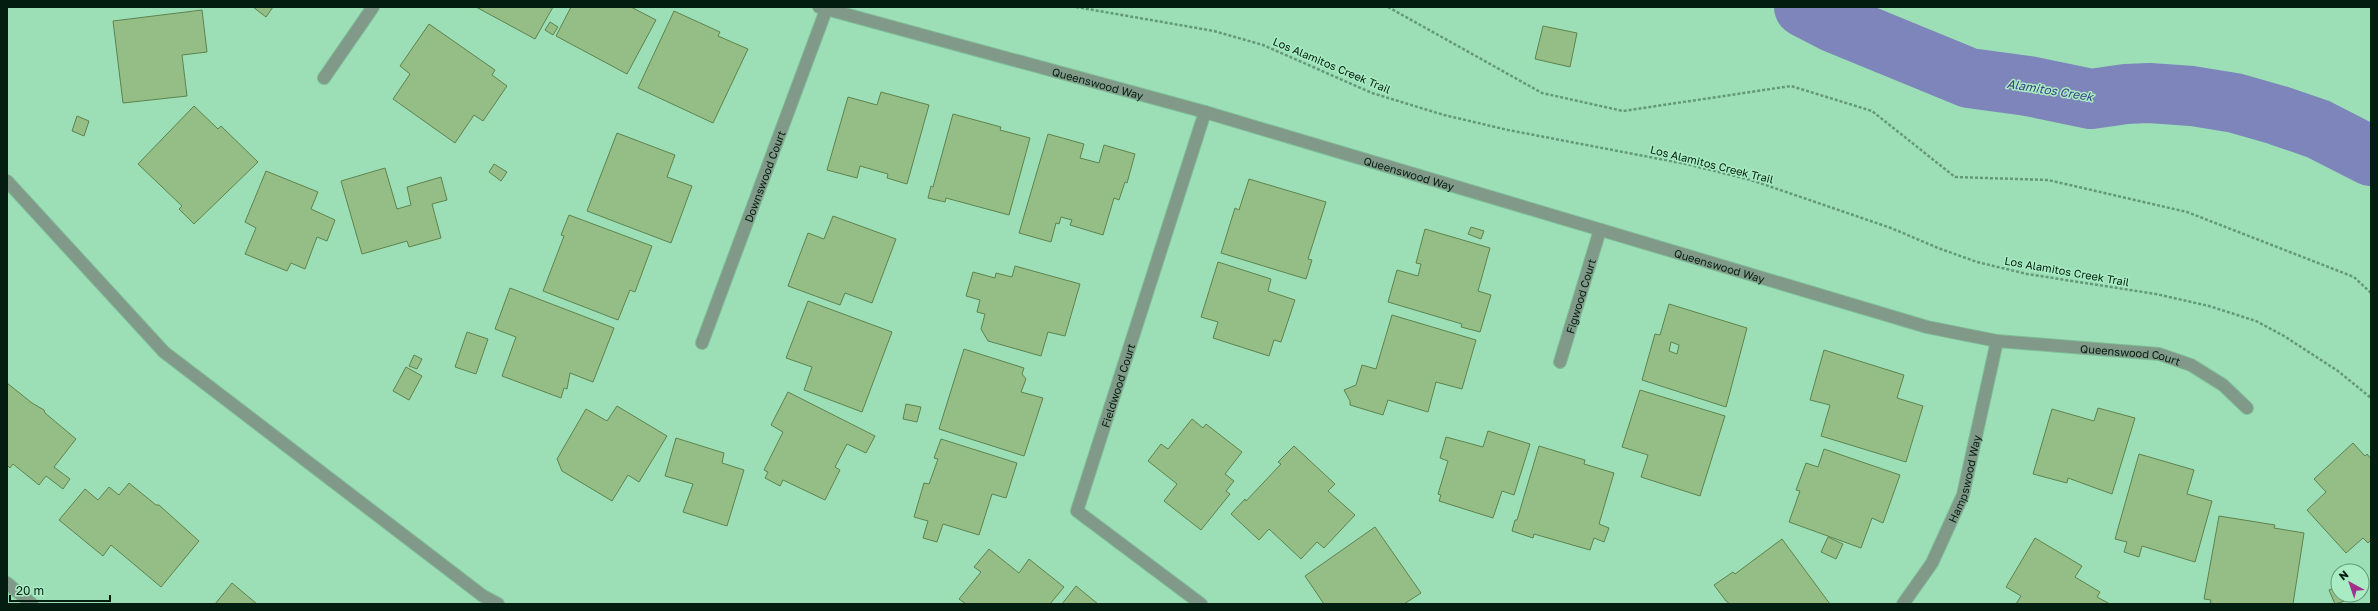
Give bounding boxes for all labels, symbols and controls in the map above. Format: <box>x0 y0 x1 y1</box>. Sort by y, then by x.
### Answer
street label: Los Alamitos Creek Trail <box>1271 34 1393 96</box>
street label: Queenswood Way <box>1051 64 1145 101</box>
water label: Alamitos Creek <box>2006 76 2095 104</box>
street label: Downswood Court <box>741 128 787 224</box>
street label: Los Alamitos Creek Trail <box>1649 142 1775 186</box>
street label: Queenswood Way <box>1362 153 1456 192</box>
street label: Queenswood Way <box>1673 246 1767 285</box>
street label: Los Alamitos Creek Trail <box>2004 254 2131 288</box>
street label: Figwood Court <box>1563 257 1597 335</box>
street label: Queenswood Court <box>2080 341 2182 367</box>
street label: Fieldwood Court <box>1098 342 1137 429</box>
street label: Hampswood Way <box>1945 434 1983 524</box>
north arrow <box>2330 563 2370 603</box>
text: N <box>2336 567 2351 583</box>
scale bar <box>10 577 110 603</box>
text: 20 m <box>16 583 44 598</box>

